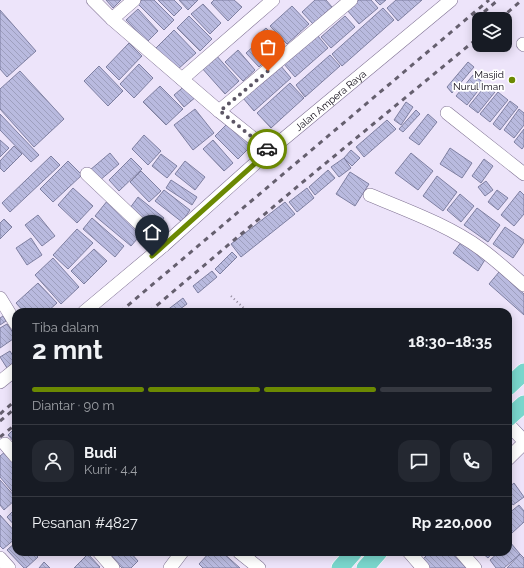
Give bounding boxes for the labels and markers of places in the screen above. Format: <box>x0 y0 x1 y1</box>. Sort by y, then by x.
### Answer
pin <box>251 30 285 71</box>
place label: Masjid Nurul Iman <box>453 69 504 92</box>
marker: Masjid Nurul Iman <box>507 75 517 85</box>
pin <box>135 215 169 256</box>

